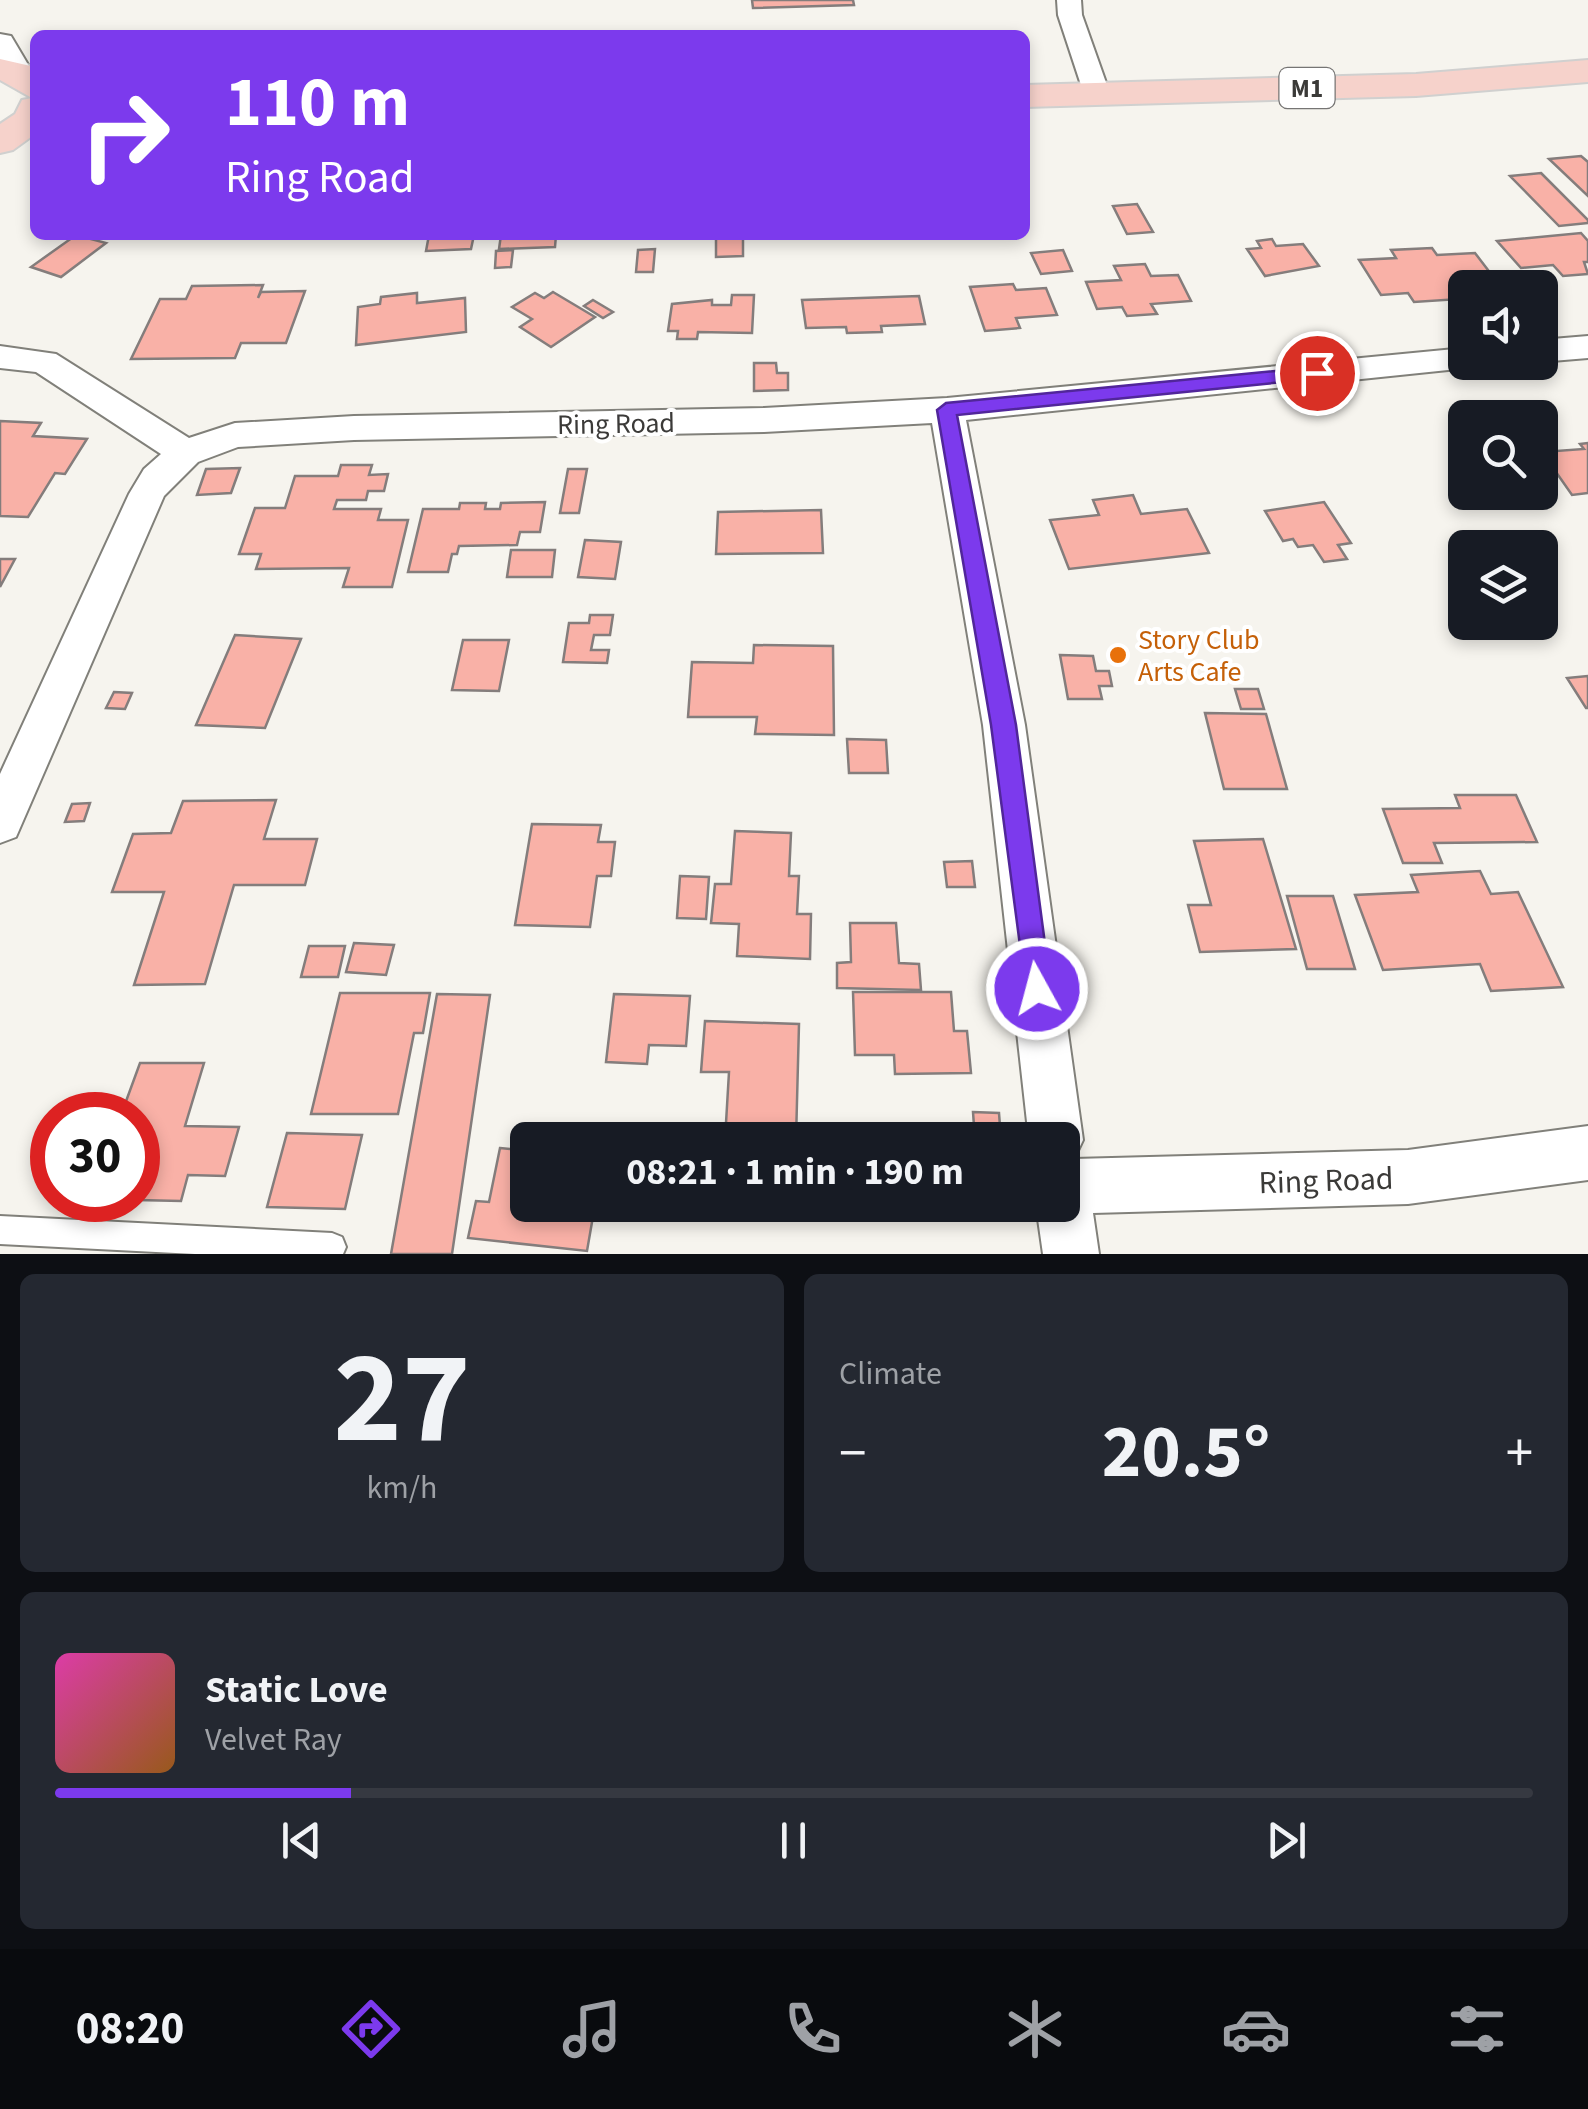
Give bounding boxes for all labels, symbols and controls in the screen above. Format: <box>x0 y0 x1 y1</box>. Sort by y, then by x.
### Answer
text: 110 m <box>225 53 410 153</box>
road number: M1 <box>1280 68 1334 108</box>
icon: right <box>60 70 190 200</box>
text: Ring Road <box>225 146 415 210</box>
map controls <box>1448 270 1558 640</box>
button: sound <box>1448 270 1558 380</box>
pin <box>1275 331 1360 416</box>
icon: arrive <box>1290 346 1345 401</box>
button: search <box>1448 400 1558 510</box>
street label: Ring Road <box>557 403 675 445</box>
button: layers <box>1448 530 1558 640</box>
place label: Story Club Arts Cafe <box>1138 620 1260 692</box>
marker: Story Club Arts Cafe <box>1107 644 1129 666</box>
position arrow <box>985 937 1089 1041</box>
speed limit sign: 30 <box>30 1092 160 1222</box>
text: 08:21 · 1 min · 190 m <box>626 1145 964 1199</box>
street label: Ring Road <box>1258 1156 1394 1206</box>
text: 27 <box>333 1307 471 1492</box>
text: Climate <box>839 1351 942 1397</box>
text: 20.5° <box>1102 1399 1270 1506</box>
text: − <box>839 1415 866 1493</box>
text: + <box>1506 1415 1533 1493</box>
text: km/h <box>367 1465 437 1511</box>
text: Static Love <box>205 1663 388 1717</box>
text: Velvet Ray <box>205 1717 342 1763</box>
icon: previous <box>274 1813 329 1868</box>
icon: pause <box>766 1813 821 1868</box>
icon: next <box>1259 1813 1314 1868</box>
icon: directions <box>336 1994 406 2064</box>
icon: music <box>557 1994 627 2064</box>
icon: phone <box>778 1994 848 2064</box>
icon: climate <box>1000 1994 1070 2064</box>
icon: car <box>1221 1994 1291 2064</box>
icon: filters <box>1442 1994 1512 2064</box>
text: 08:20 <box>76 1997 184 2061</box>

